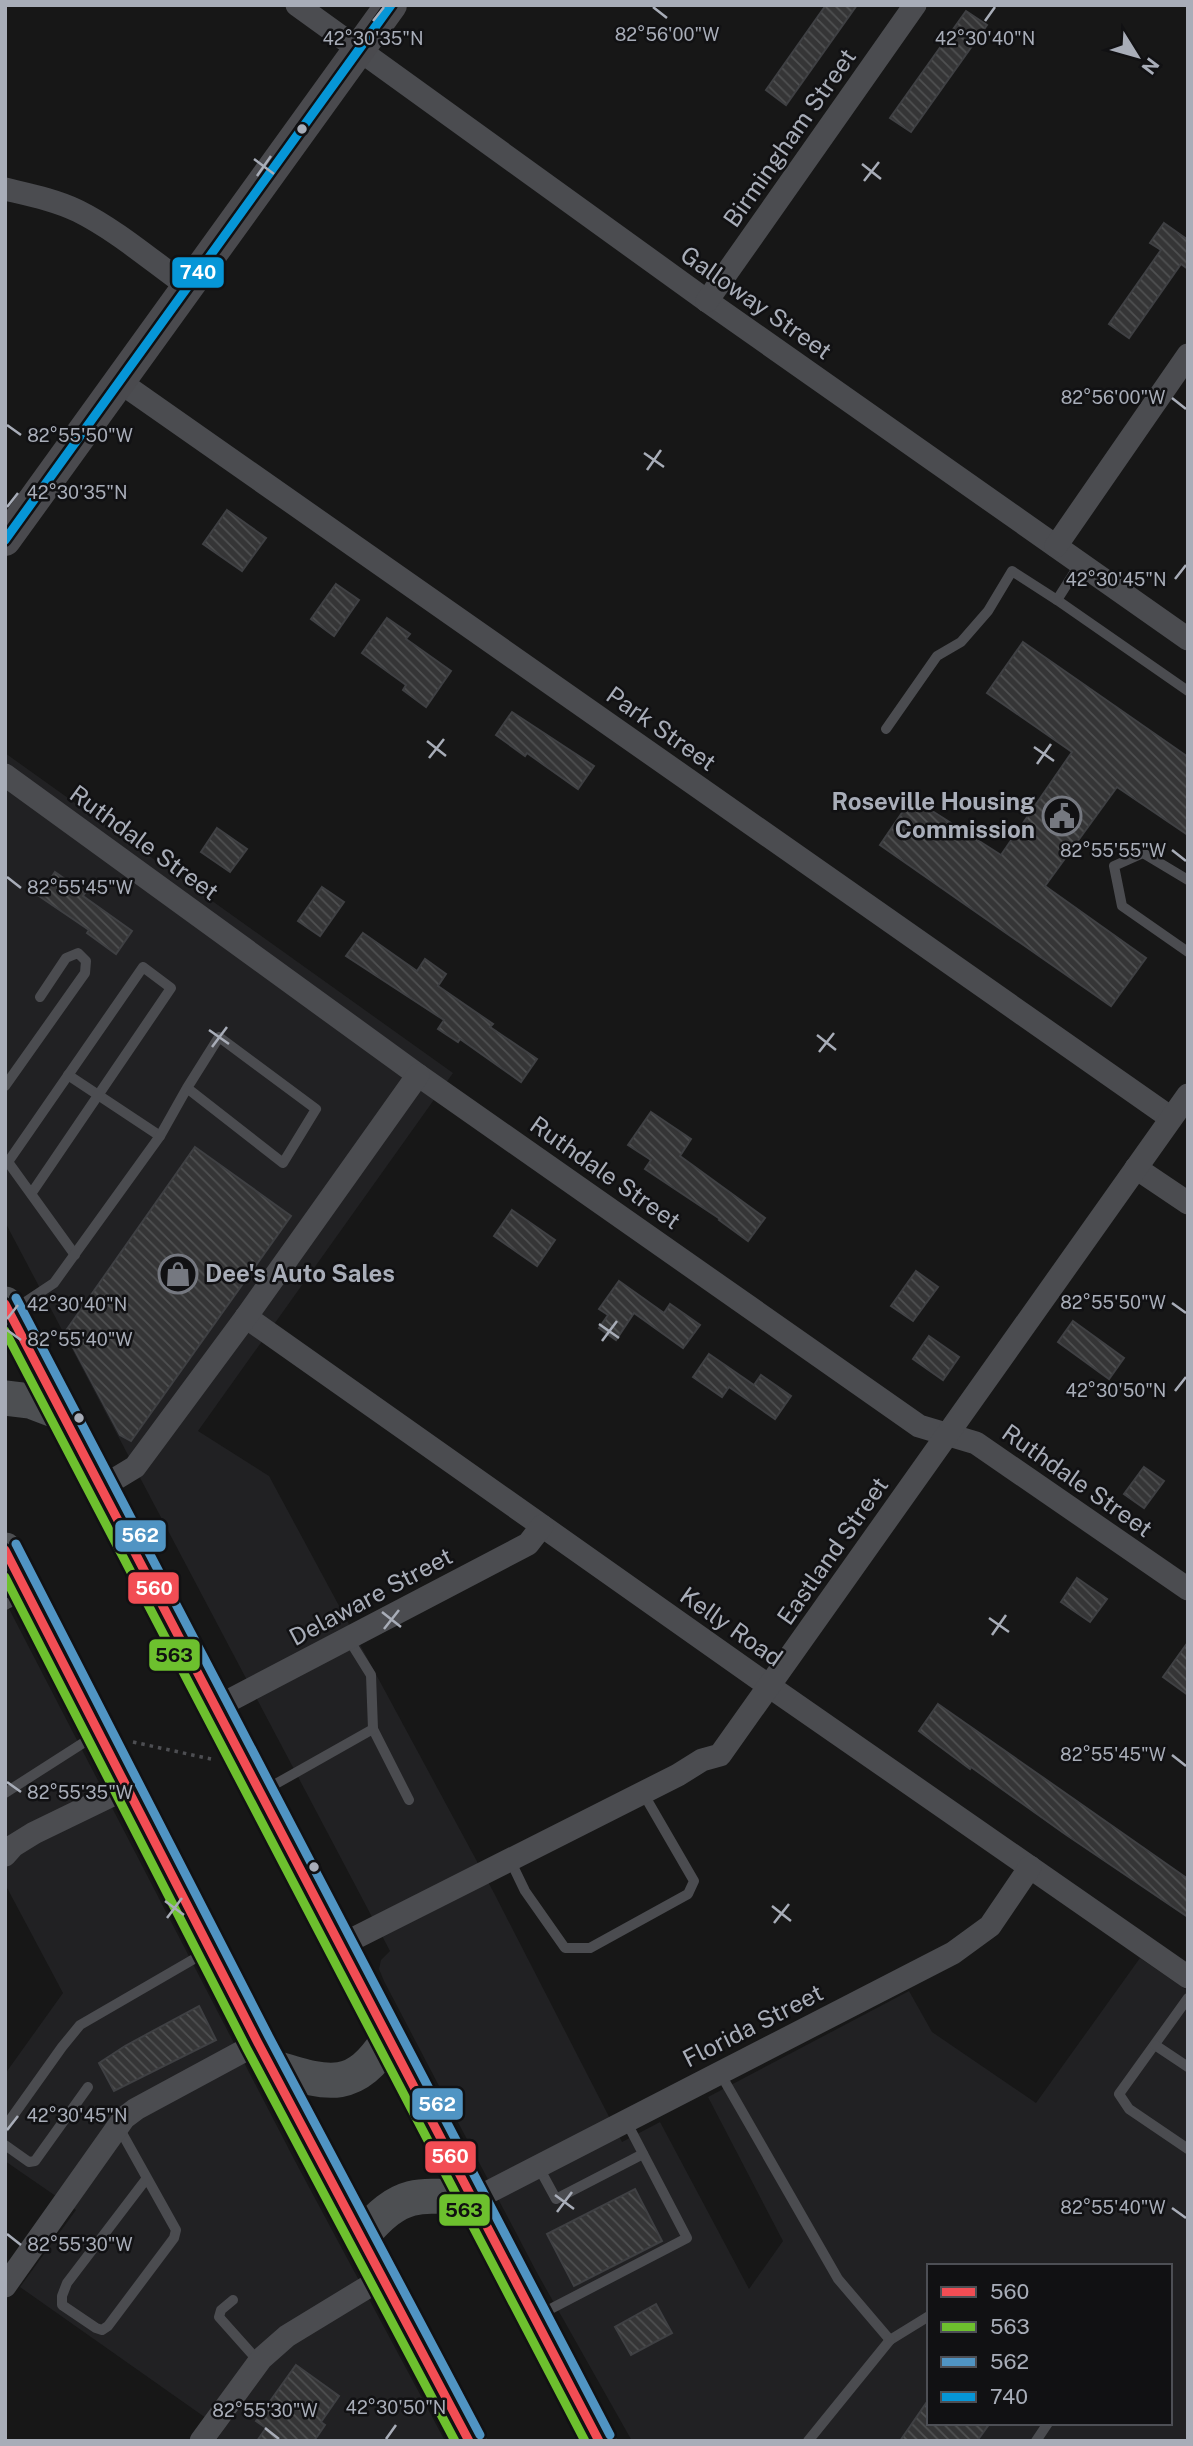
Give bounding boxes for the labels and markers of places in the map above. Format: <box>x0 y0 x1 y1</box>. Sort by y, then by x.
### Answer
unlabelled marker <box>295 122 309 136</box>
place label: Roseville Housing Commission <box>831 787 1035 843</box>
public building icon: Roseville Housing Commission <box>1041 795 1083 837</box>
shop icon: Dee's Auto Sales <box>157 1253 199 1295</box>
place label: Dee's Auto Sales <box>205 1259 395 1287</box>
unlabelled marker <box>72 1411 86 1425</box>
unlabelled marker <box>307 1860 321 1874</box>

